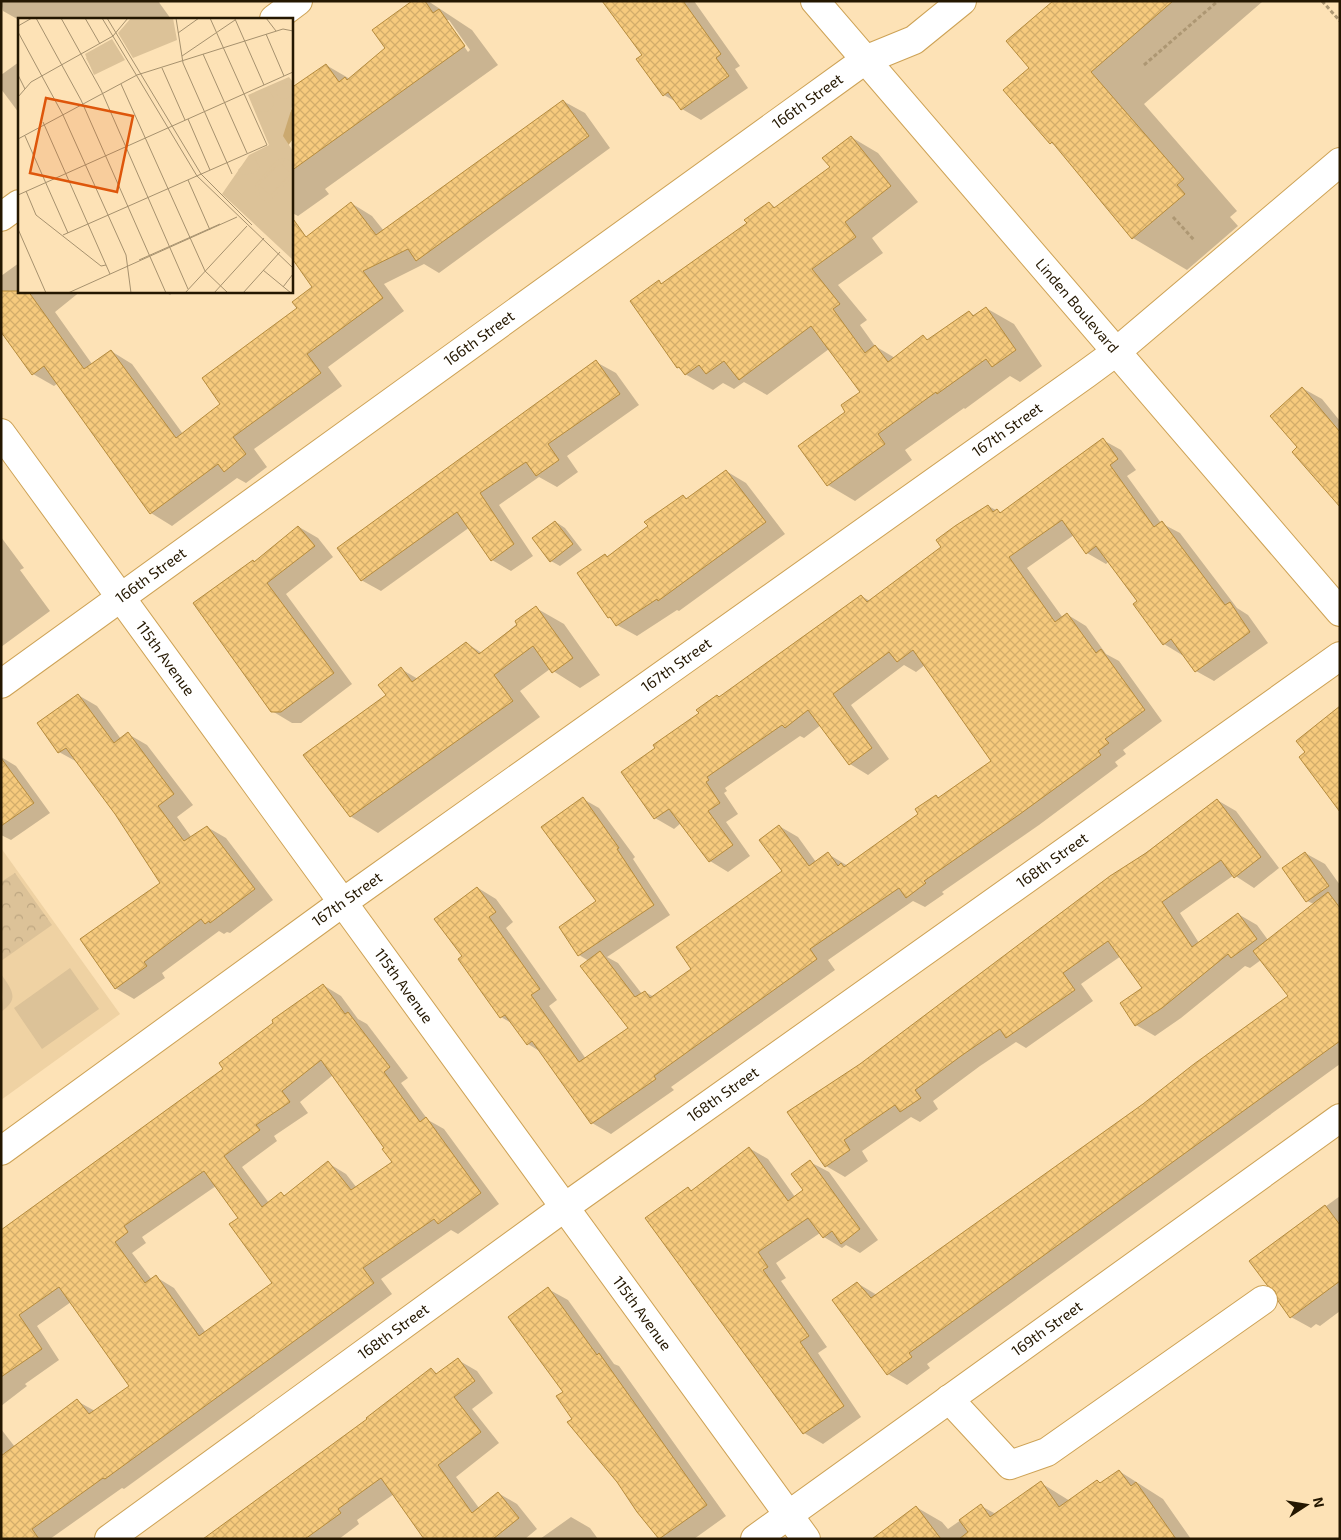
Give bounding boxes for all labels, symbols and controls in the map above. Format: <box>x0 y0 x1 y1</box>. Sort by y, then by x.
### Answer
inset map <box>18 18 292 292</box>
street label: 166th Street <box>768 69 846 132</box>
street label: Linden Boulevard <box>1032 254 1123 356</box>
street label: 166th Street <box>440 306 518 369</box>
street label: 167th Street <box>968 398 1046 460</box>
street label: 166th Street <box>112 543 189 606</box>
street label: 115th Avenue <box>133 617 199 699</box>
street label: 167th Street <box>637 633 715 695</box>
street label: 168th Street <box>1013 828 1091 891</box>
street label: 167th Street <box>308 867 385 930</box>
street label: 115th Avenue <box>371 945 437 1026</box>
street label: 168th Street <box>683 1062 762 1125</box>
street label: 115th Avenue <box>610 1272 676 1354</box>
street label: 169th Street <box>1008 1296 1086 1359</box>
street label: 168th Street <box>354 1299 432 1363</box>
north arrow <box>1281 1480 1331 1530</box>
text: N <box>1310 1495 1329 1509</box>

